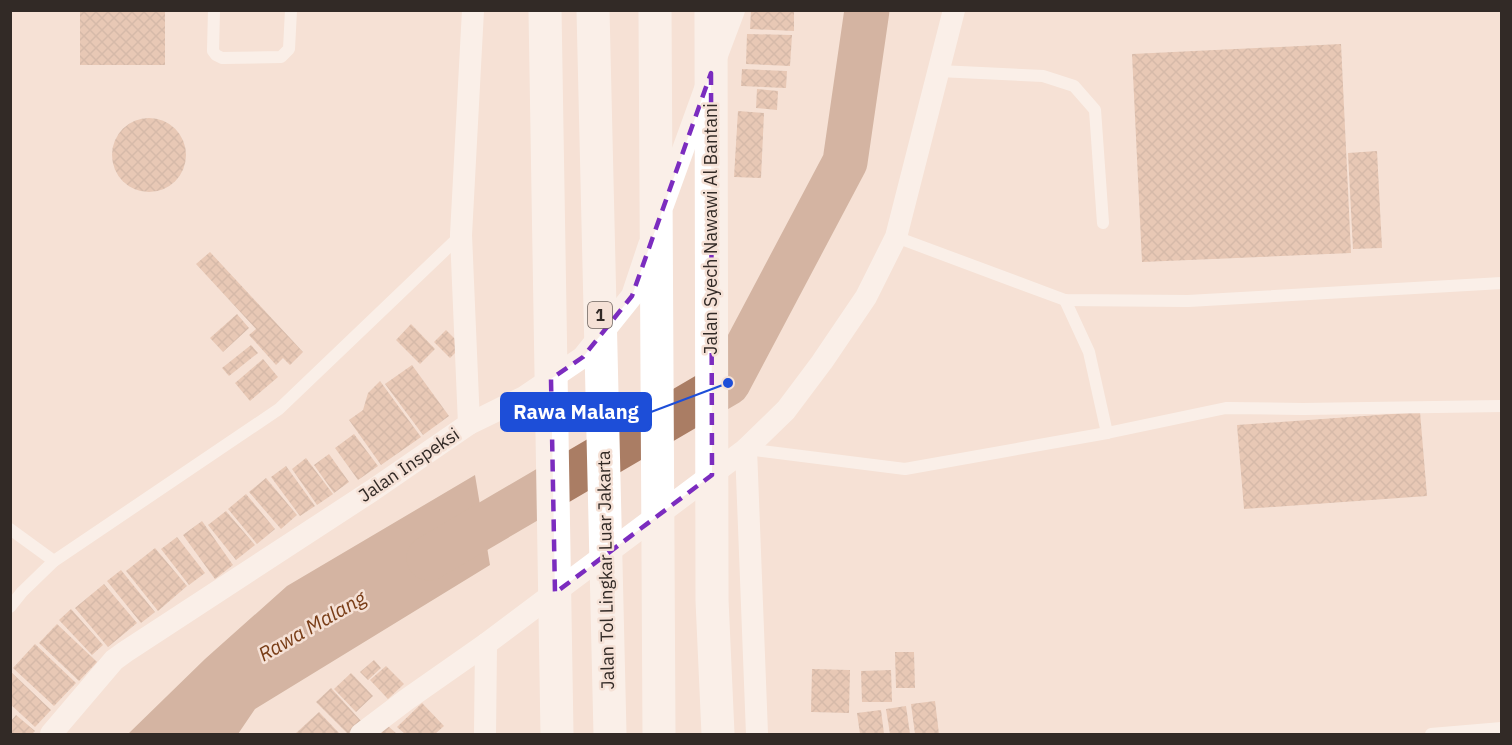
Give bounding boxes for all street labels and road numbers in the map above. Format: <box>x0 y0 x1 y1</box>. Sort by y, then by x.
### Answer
street label: Jalan Syech Nawawi Al Bantani <box>699 103 722 355</box>
road number: 1 <box>588 302 612 328</box>
street label: Jalan Inspeksi <box>354 422 464 507</box>
street label: Jalan Tol Lingkar Luar Jakarta <box>592 450 619 690</box>

